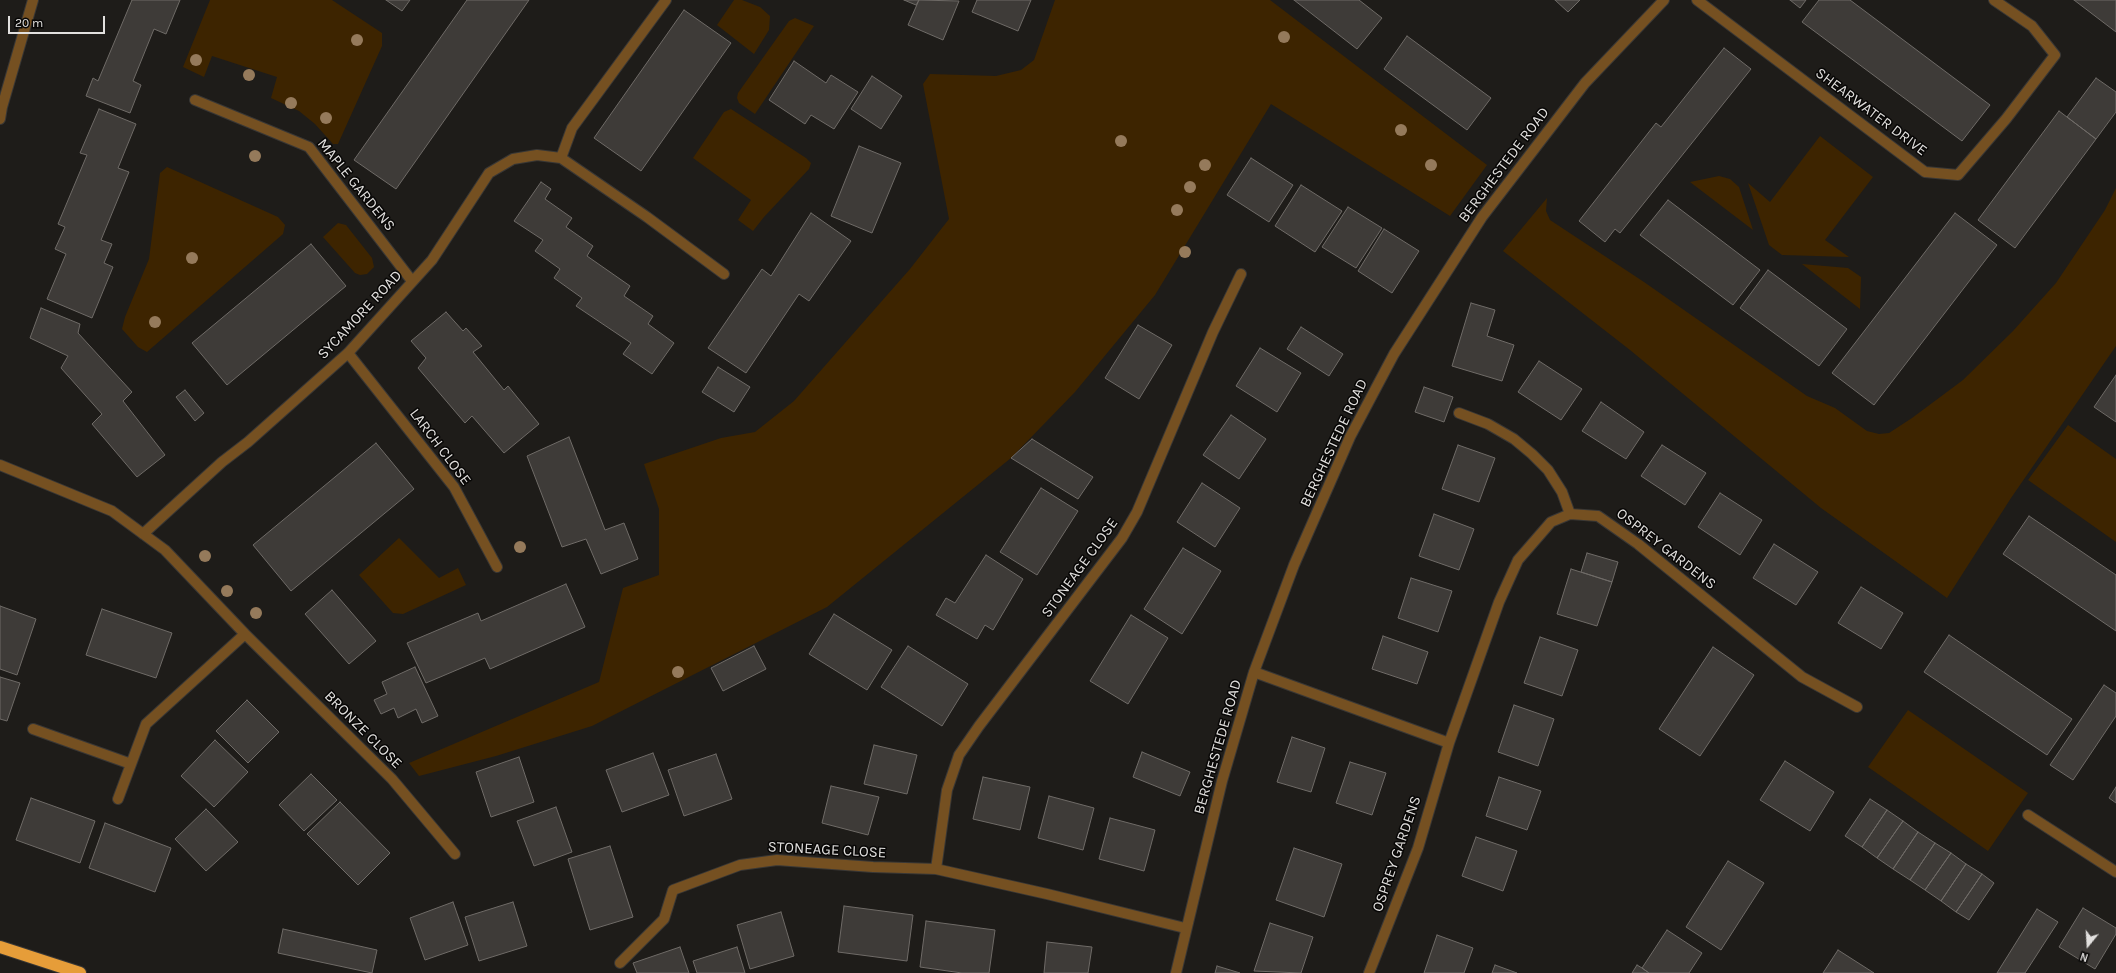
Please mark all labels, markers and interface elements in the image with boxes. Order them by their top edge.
scale bar [10,8,107,34]
text: 20 m [15,16,43,30]
street label: SHEARWATER DRIVE [1812,64,1930,160]
street label: BERGHESTEDE ROAD [1455,104,1553,226]
street label: MAPLE GARDENS [313,135,399,235]
street label: SYCAMORE ROAD [314,267,406,363]
street label: BERGHESTEDE ROAD [1296,376,1372,510]
street label: LARCH CLOSE [405,405,475,489]
street label: OSPREY GARDENS [1613,504,1719,594]
street label: STONEAGE CLOSE [1038,515,1122,621]
street label: BERGHESTEDE ROAD [1190,678,1246,816]
street label: BRONZE CLOSE [320,687,406,773]
street label: OSPREY GARDENS [1369,794,1425,914]
street label: STONEAGE CLOSE [767,838,887,862]
north arrow [2068,925,2108,965]
text: N [2078,949,2090,964]

